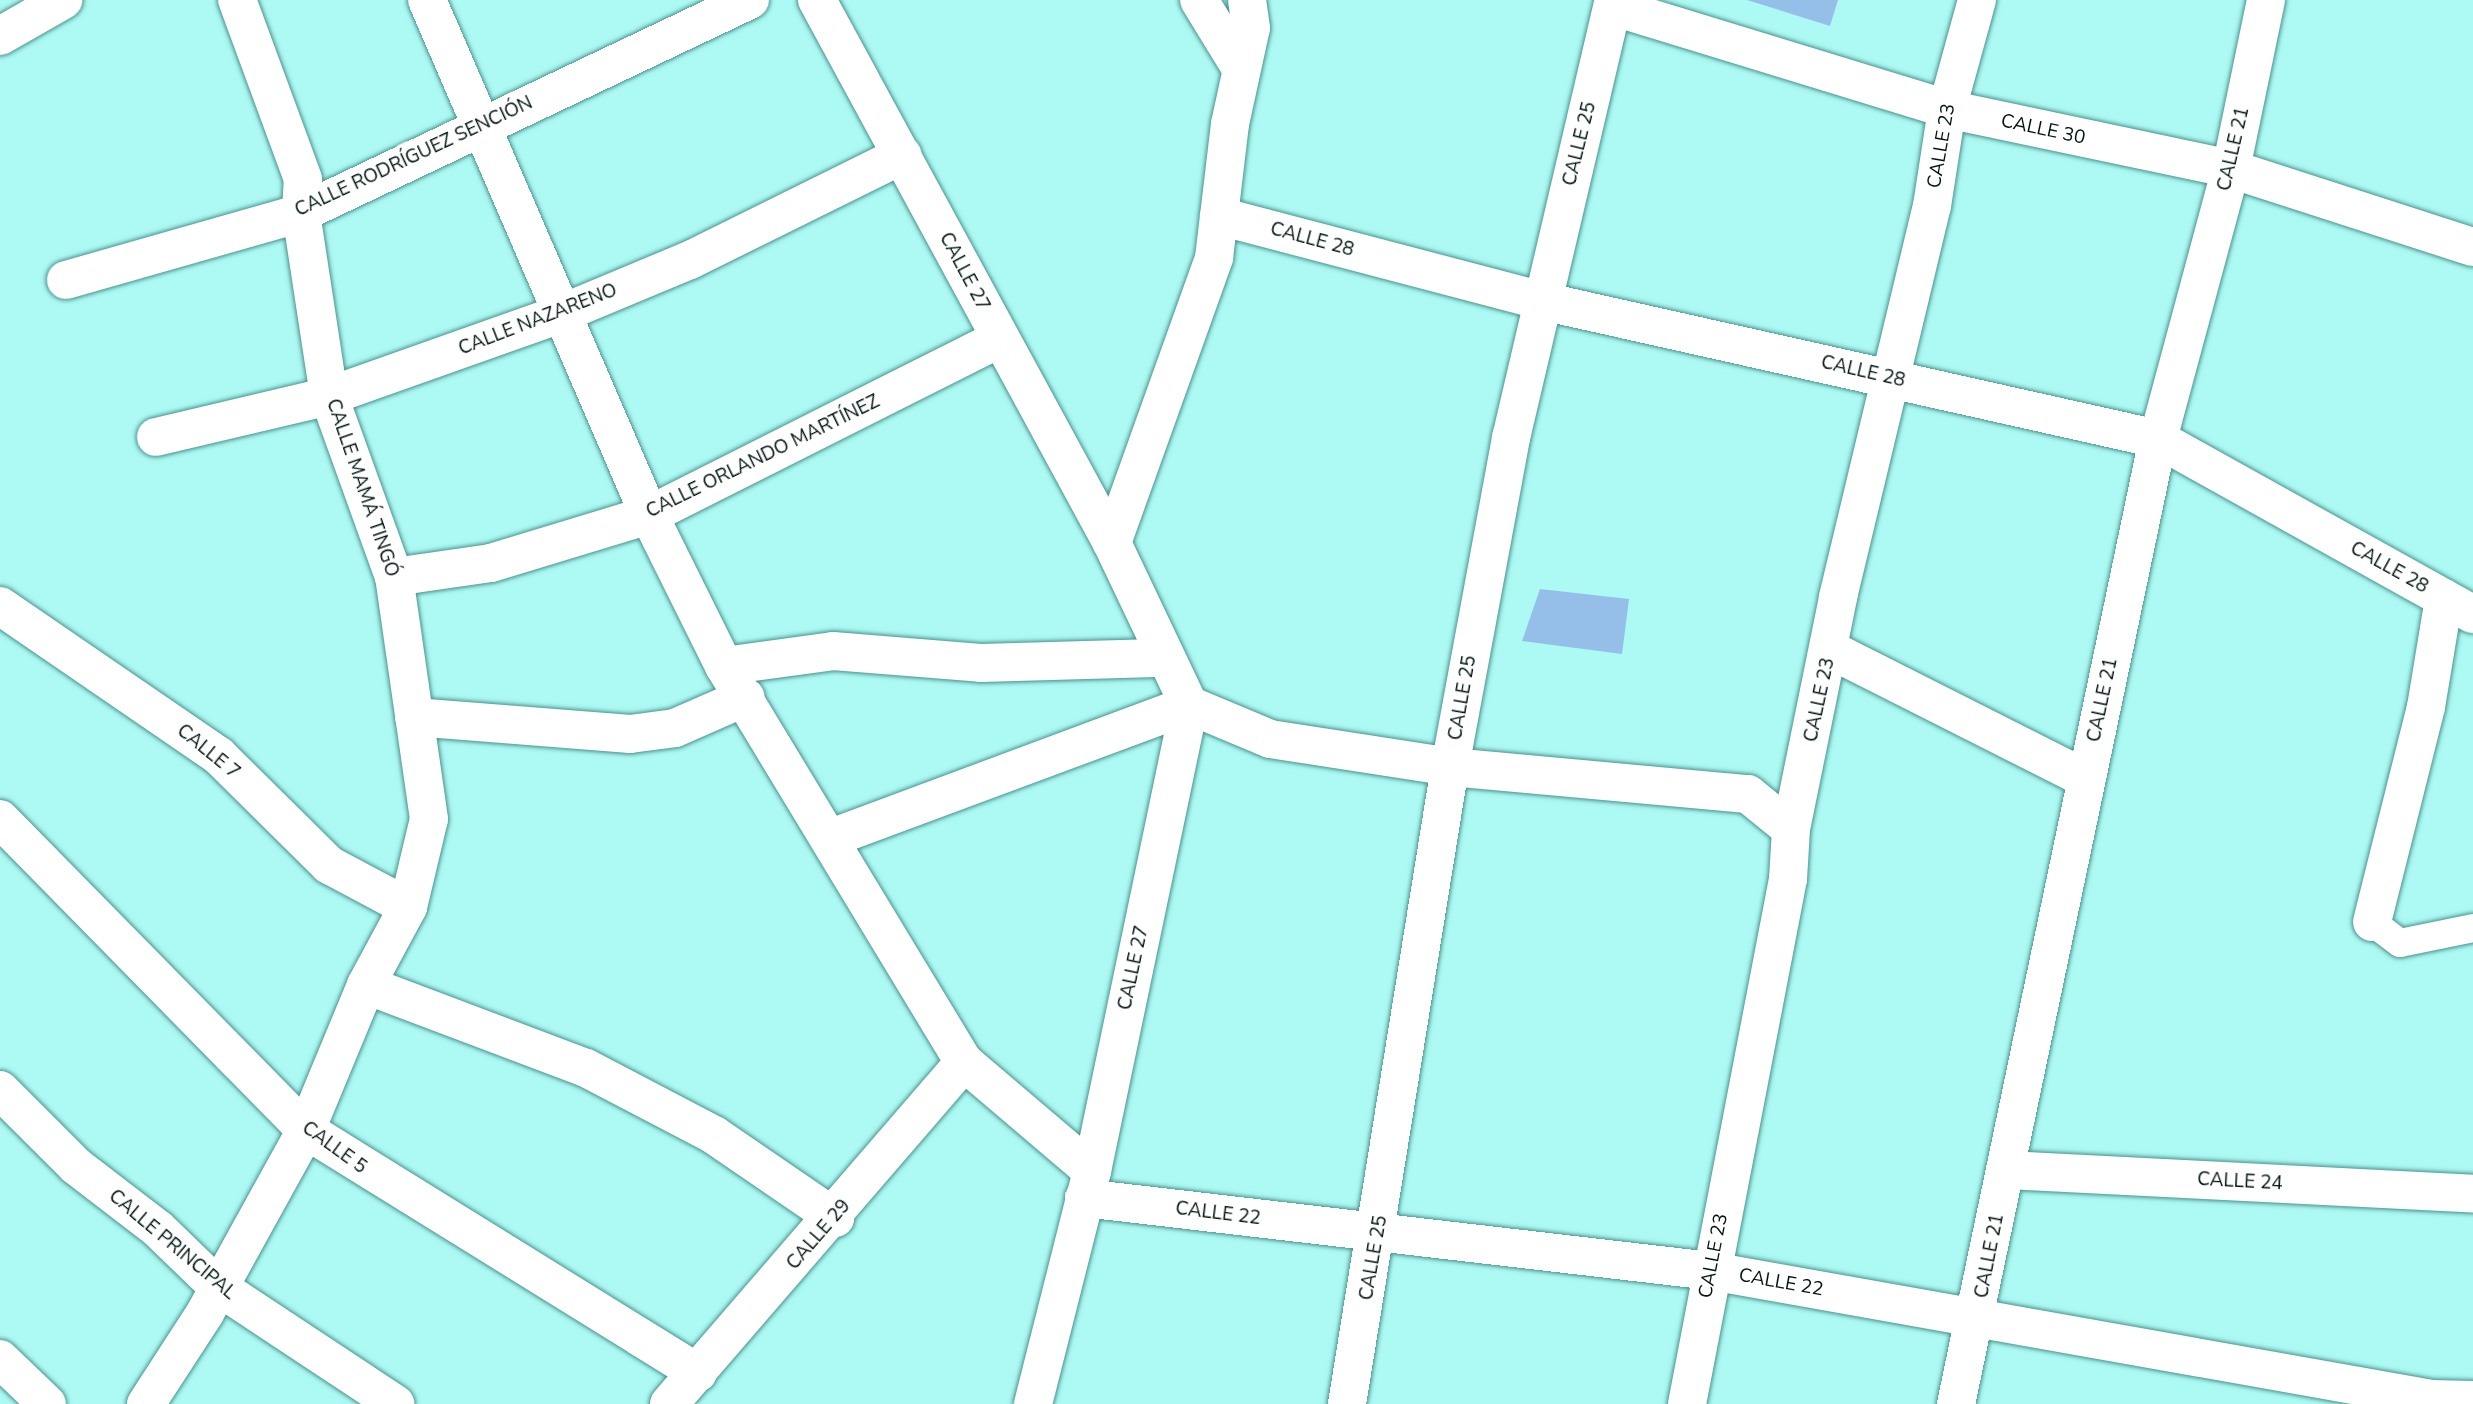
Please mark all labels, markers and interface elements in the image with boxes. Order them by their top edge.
street label: CALLE RODRÍGUEZ SENCIÓN [292,92,536,222]
street label: CALLE 25 [1559,100,1601,188]
street label: CALLE 23 [1923,102,1961,190]
street label: CALLE 21 [2213,105,2255,193]
street label: CALLE 30 [1999,110,2087,150]
street label: CALLE 28 [1268,218,1356,262]
street label: CALLE 27 [934,229,994,315]
street label: CALLE NAZARENO [456,279,620,361]
street label: CALLE 28 [1819,351,1907,393]
street label: CALLE ORLANDO MARTÍNEZ [643,391,883,523]
street label: CALLE MAMÁ TINGÓ [321,396,403,580]
street label: CALLE 28 [2346,537,2432,599]
street label: CALLE 25 [1444,654,1482,742]
street label: CALLE 23 [1800,656,1840,744]
street label: CALLE 21 [2083,656,2123,744]
street label: CALLE 7 [172,720,244,784]
street label: CALLE 27 [1114,924,1154,1012]
street label: CALLE 5 [297,1117,371,1179]
street label: CALLE 24 [2197,1168,2283,1196]
street label: CALLE PRINCIPAL [104,1185,240,1305]
street label: CALLE 29 [782,1195,856,1275]
street label: CALLE 22 [1174,1197,1262,1231]
street label: CALLE 23 [1695,1212,1733,1300]
street label: CALLE 21 [1971,1212,2009,1300]
street label: CALLE 25 [1355,1214,1393,1302]
street label: CALLE 22 [1737,1264,1825,1302]

